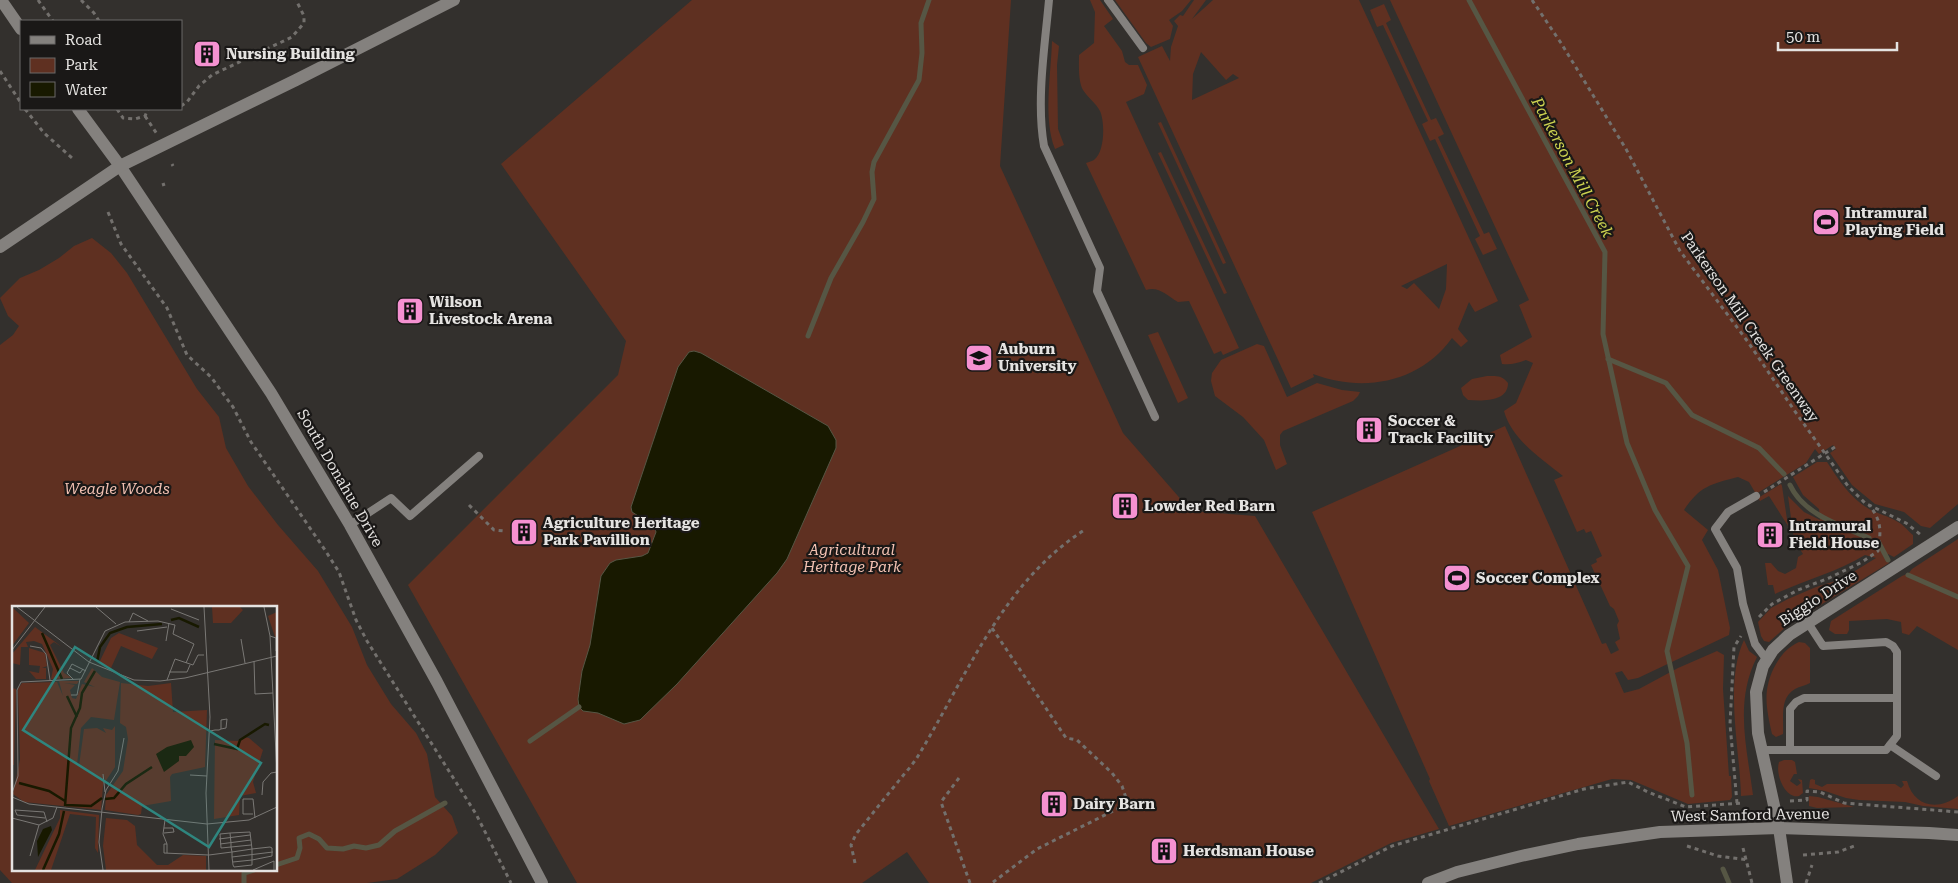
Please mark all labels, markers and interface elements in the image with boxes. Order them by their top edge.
legend [20,20,182,110]
scale bar [1778,20,1897,52]
text: 50 m [1786,28,1821,46]
text: Road [65,31,102,49]
building icon: Nursing Building [192,39,222,69]
place label: Nursing Building [226,45,355,63]
text: Park [65,56,99,74]
text: Water [65,81,107,99]
water label: Parkerson Mill Creek [1527,93,1618,241]
place label: Intramural Playing Field [1845,204,1944,239]
sports icon: Intramural Playing Field [1811,207,1841,237]
street label: Parkerson Mill Creek Greenway [1677,228,1823,426]
place label: Wilson Livestock Arena [429,293,552,328]
building icon: Wilson Livestock Arena [395,296,425,326]
place label: Auburn University [998,340,1077,375]
school or university icon: Auburn University [964,343,994,373]
street label: South Donahue Drive [293,406,387,550]
place label: Soccer & Track Facility [1388,412,1493,447]
building icon: Soccer & Track Facility [1354,415,1384,445]
park label: Weagle Woods [64,480,170,498]
building icon: Lowder Red Barn [1110,491,1140,521]
place label: Lowder Red Barn [1144,497,1275,515]
place label: Agriculture Heritage Park Pavillion [543,514,700,549]
building icon: Agriculture Heritage Park Pavillion [509,517,539,547]
place label: Intramural Field House [1789,517,1879,552]
building icon: Intramural Field House [1755,520,1785,550]
park label: Agricultural Heritage Park [802,541,902,576]
sports icon: Soccer Complex [1442,563,1472,593]
street label: Biggio Drive [1776,566,1860,630]
place label: Soccer Complex [1476,569,1599,587]
inset map [12,606,278,870]
building icon: Dairy Barn [1039,789,1069,819]
place label: Dairy Barn [1073,795,1155,813]
street label: West Samford Avenue [1670,805,1830,825]
building icon: Herdsman House [1149,836,1179,866]
place label: Herdsman House [1183,842,1314,860]

